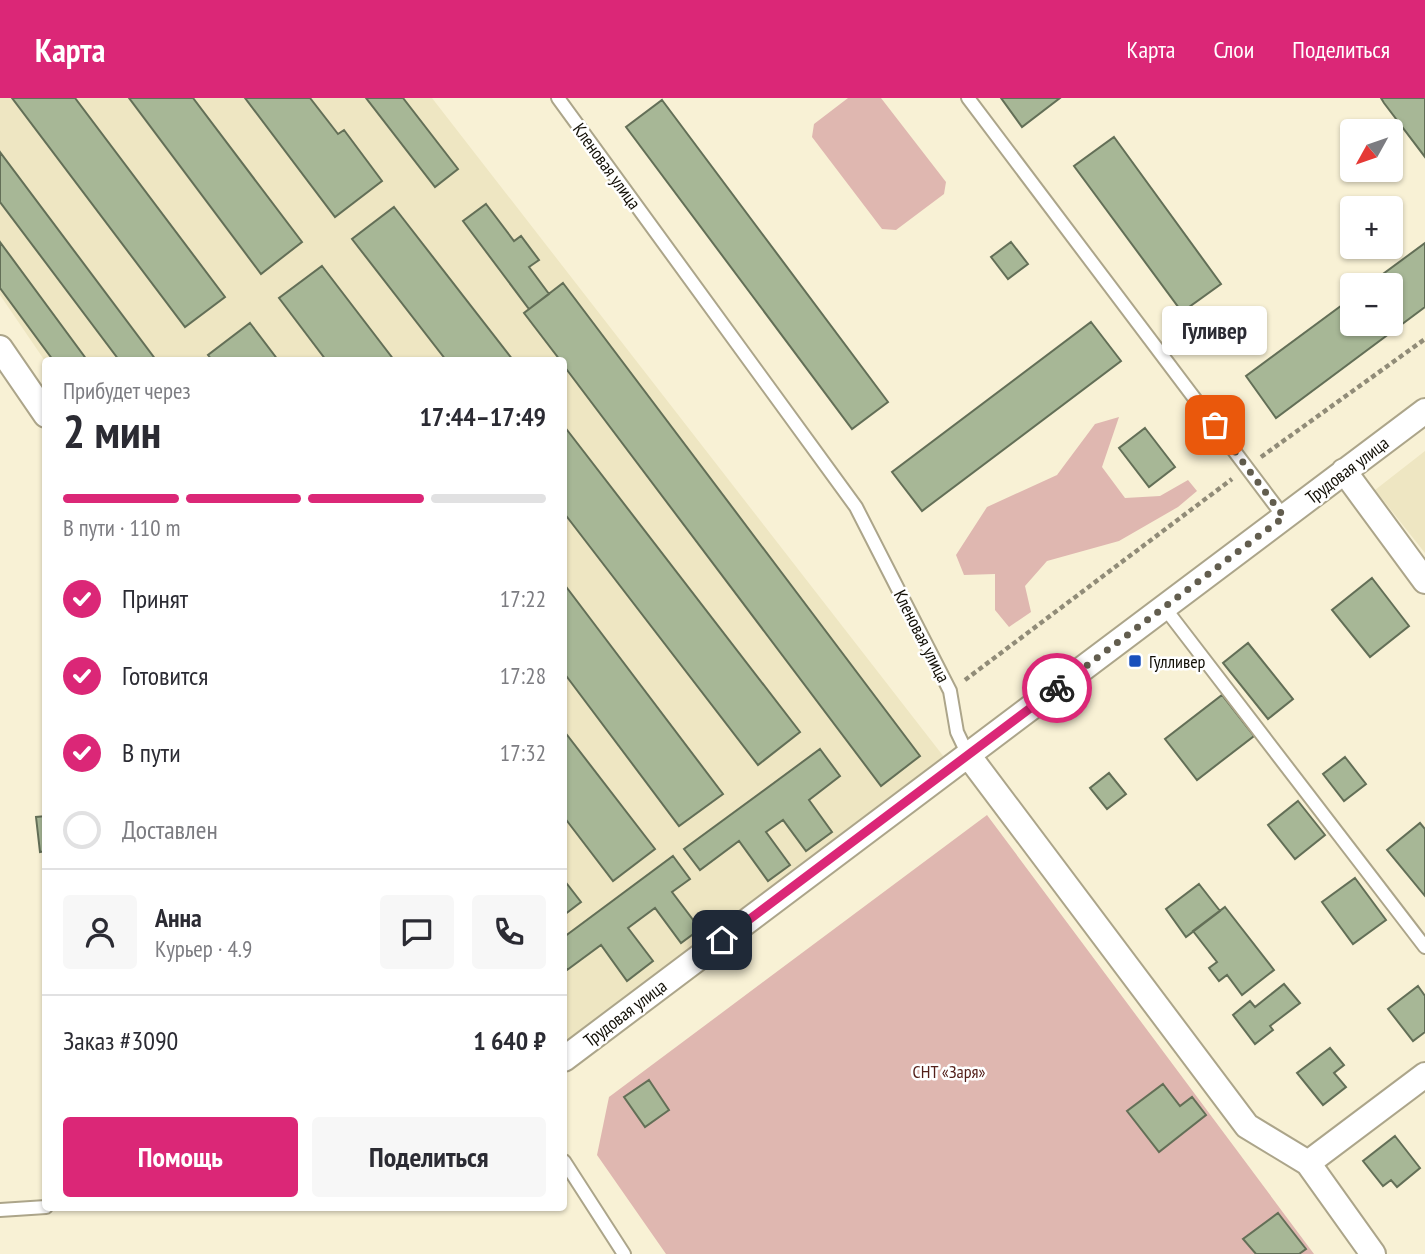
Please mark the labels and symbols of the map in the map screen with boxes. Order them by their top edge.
street label: Кленовая улица [568,118,646,214]
north arrow [1340,119,1404,182]
callout: Гуливер [1162,306,1268,355]
pin [1185,395,1245,455]
street label: Трудовая улица [1301,431,1393,509]
street label: Кленовая улица [889,586,955,686]
place label: Гулливер [1149,650,1206,673]
courier [1022,653,1092,723]
marker: Гулливер [1127,653,1143,669]
pin [692,910,752,970]
street label: Трудовая улица [579,974,671,1052]
park label: СНТ «Заря» [913,1060,985,1083]

